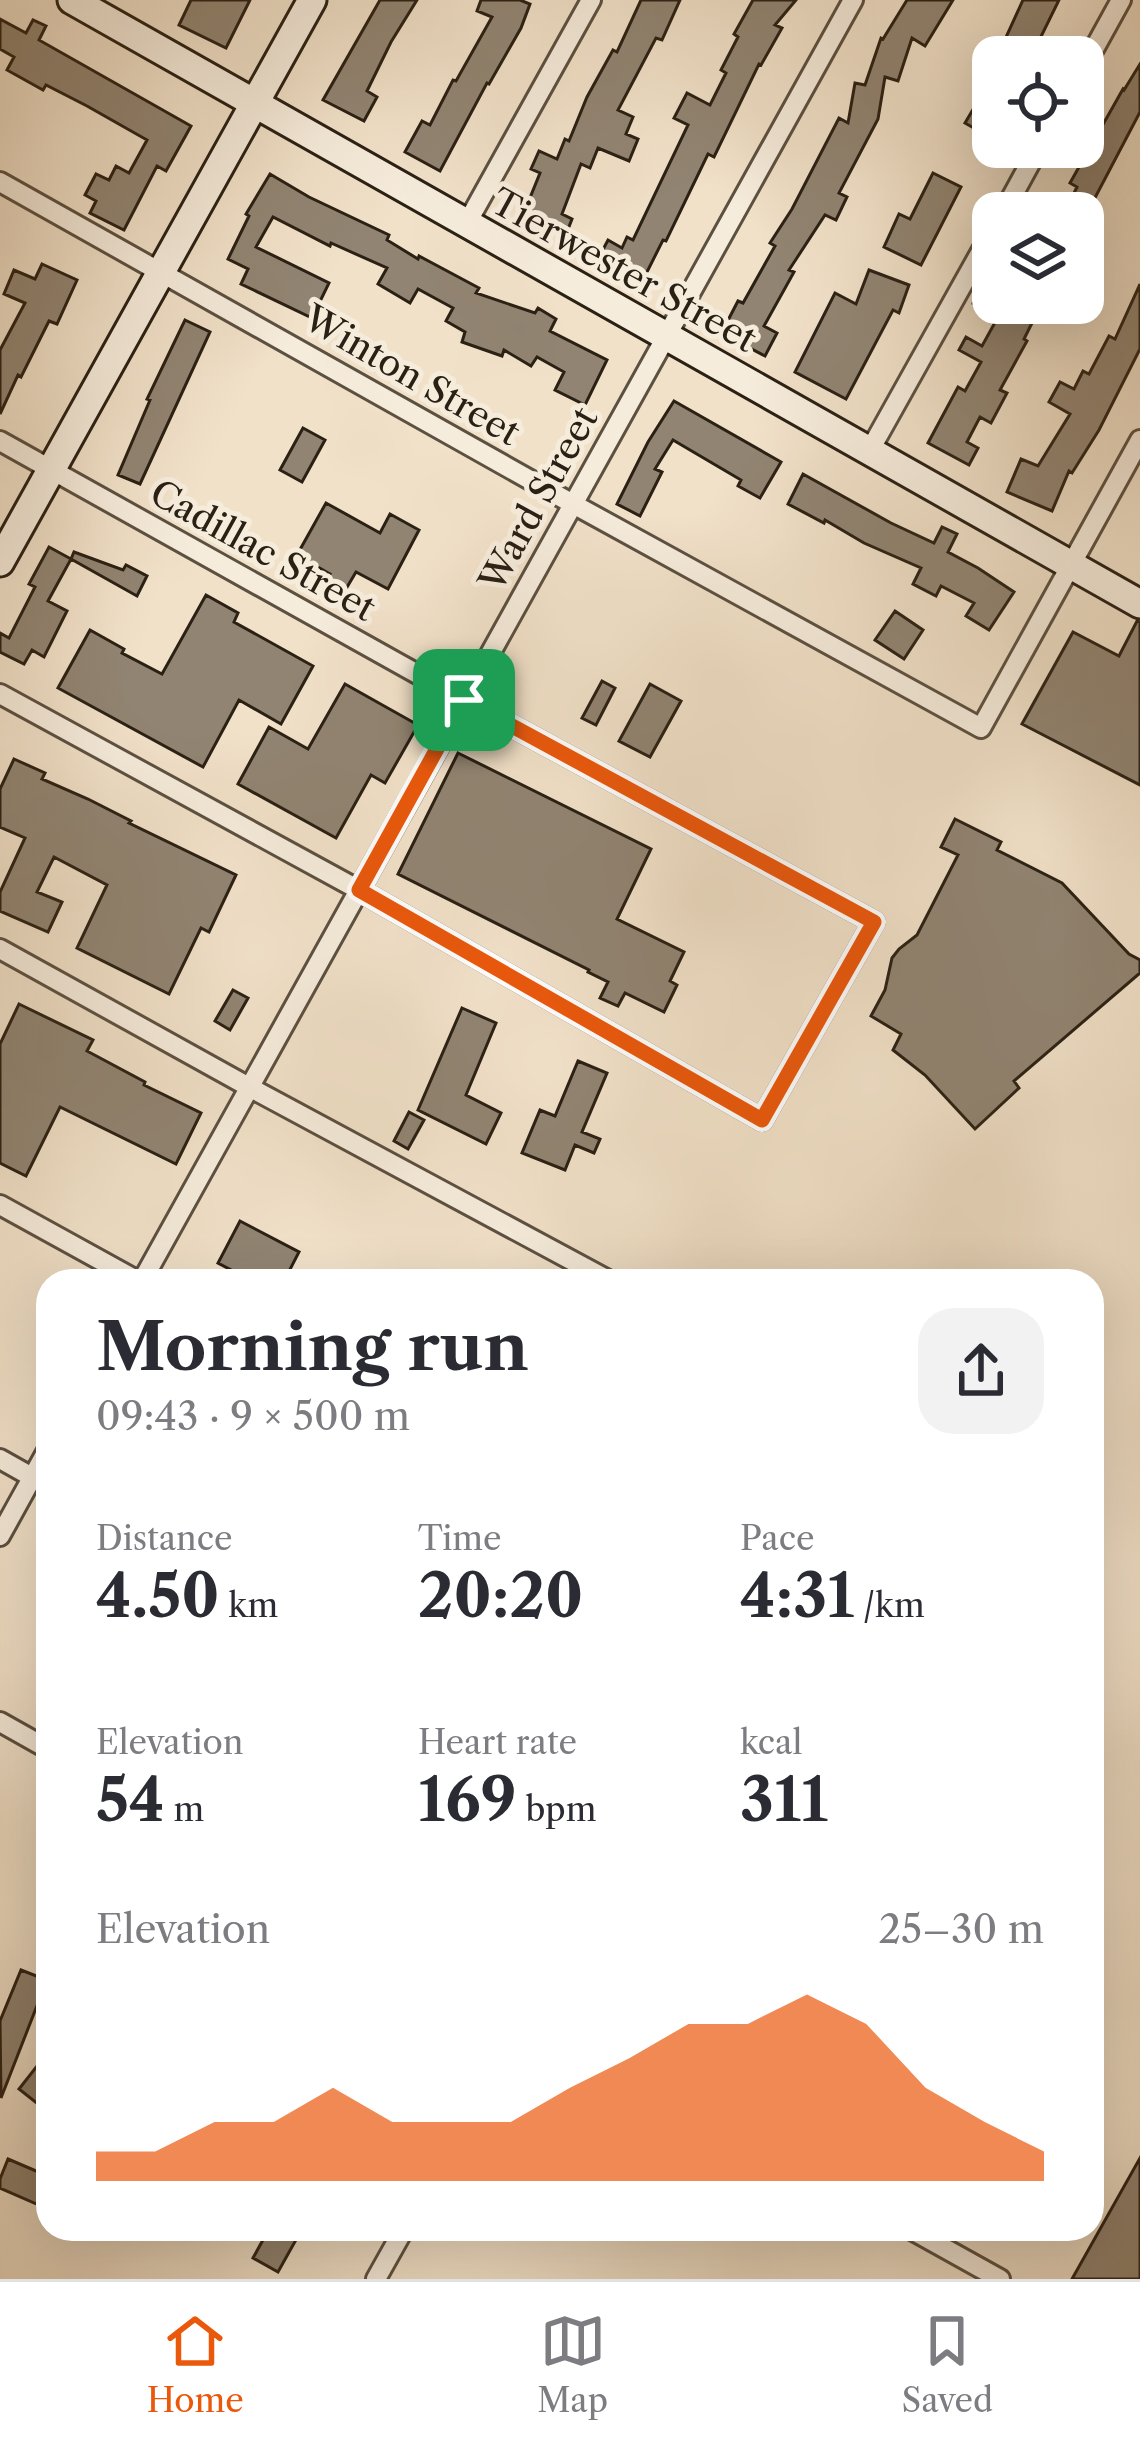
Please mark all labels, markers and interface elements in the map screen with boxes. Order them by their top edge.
map controls [972,36,1104,324]
button: locate [972,36,1104,168]
street label: Tierwester Street [484,179,764,361]
button: layers [972,192,1104,324]
street label: Winton Street [295,295,528,455]
street label: Ward Street [469,399,607,600]
street label: Cadillac Street [143,470,383,630]
pin [413,649,515,751]
icon: arrive [431,667,497,733]
text: Morning run [96,1306,529,1387]
button: share [918,1308,1044,1434]
text: 09:43 · 9 × 500 m [96,1392,410,1440]
text: Distance [96,1518,233,1559]
text: Time [418,1518,501,1559]
text: Pace [740,1518,815,1559]
text: 4.50 [96,1559,220,1633]
text: 20:20 [418,1559,583,1633]
text: 4:31 [740,1559,854,1633]
text: km [220,1585,278,1626]
text: /km [854,1585,925,1626]
text: Elevation [96,1722,243,1763]
text: Heart rate [418,1722,577,1763]
text: kcal [740,1722,802,1763]
text: 54 [96,1763,165,1837]
text: 169 [418,1763,517,1837]
text: 311 [740,1763,828,1837]
text: m [165,1789,204,1830]
text: bpm [517,1789,596,1830]
text: Elevation [96,1905,270,1953]
text: 25–30 m [879,1905,1044,1953]
tab: Home [147,2308,244,2421]
tab: Map [537,2308,608,2421]
tab: Saved [902,2308,993,2421]

